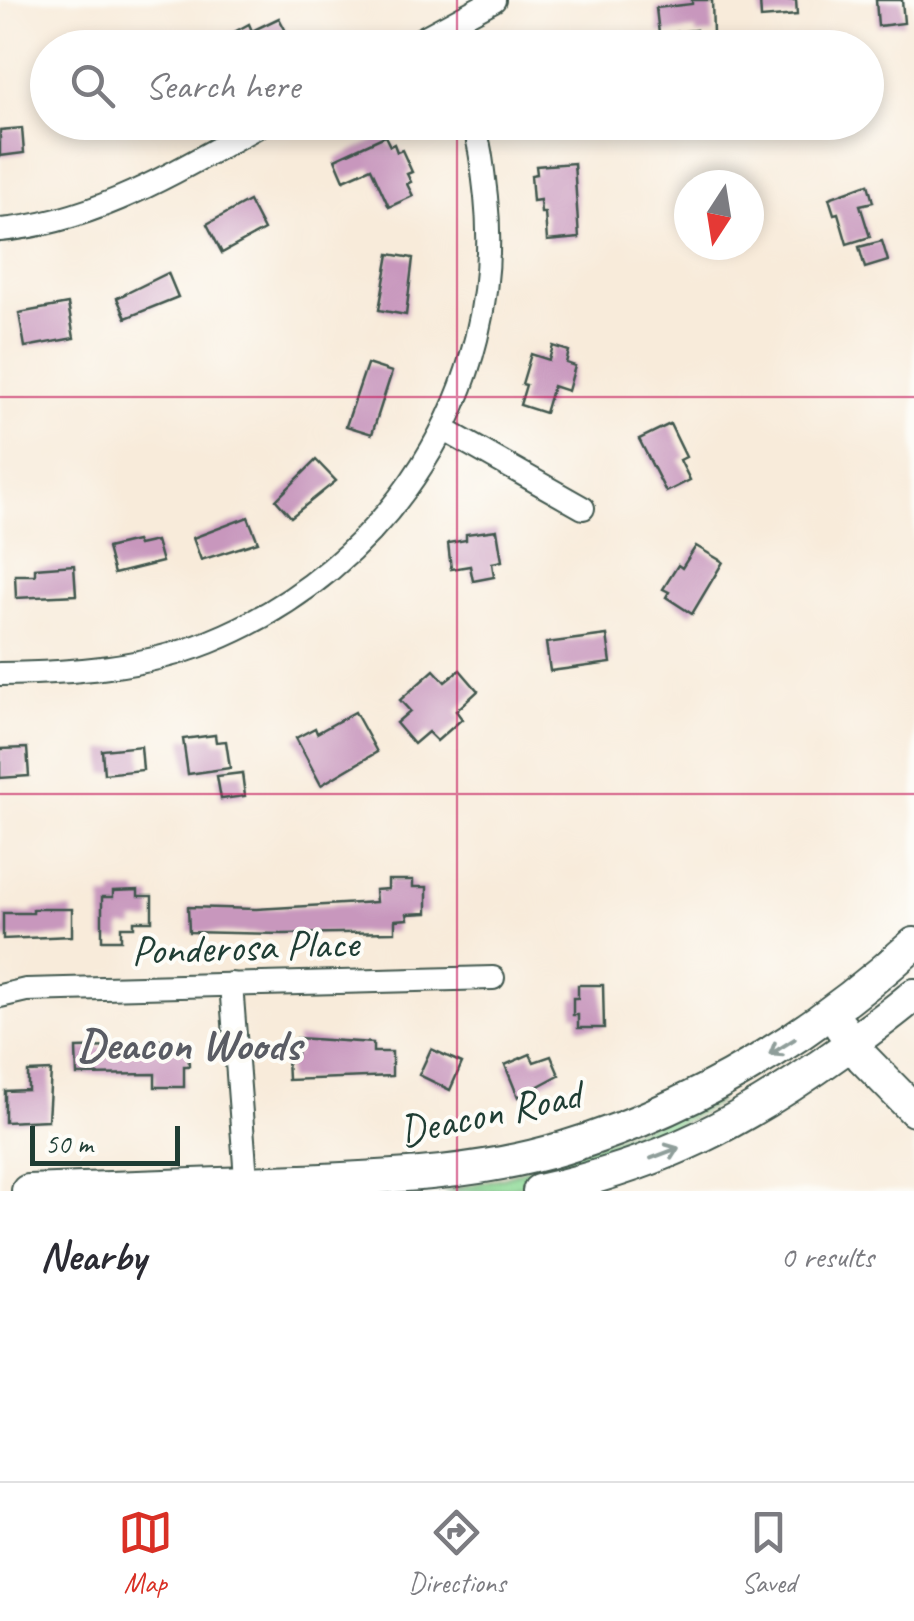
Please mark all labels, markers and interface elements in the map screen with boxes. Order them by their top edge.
search box [30,30,884,140]
icon: search [65,58,120,113]
text: Search here [145,62,300,109]
north arrow [674,170,764,260]
street label: Ponderosa Place [130,916,362,977]
district label: Deacon Woods [77,1016,305,1073]
one-way arrow [768,1037,797,1057]
street label: Deacon Road [394,1067,591,1158]
scale bar [30,1121,180,1166]
text: 50 m [45,1126,93,1161]
one-way arrow [650,1143,680,1161]
text: Nearby [40,1230,146,1283]
text: 0 results [780,1236,874,1277]
tab: Map [118,1505,173,1600]
tab: Directions [408,1505,506,1600]
tab: Saved [741,1505,796,1600]

